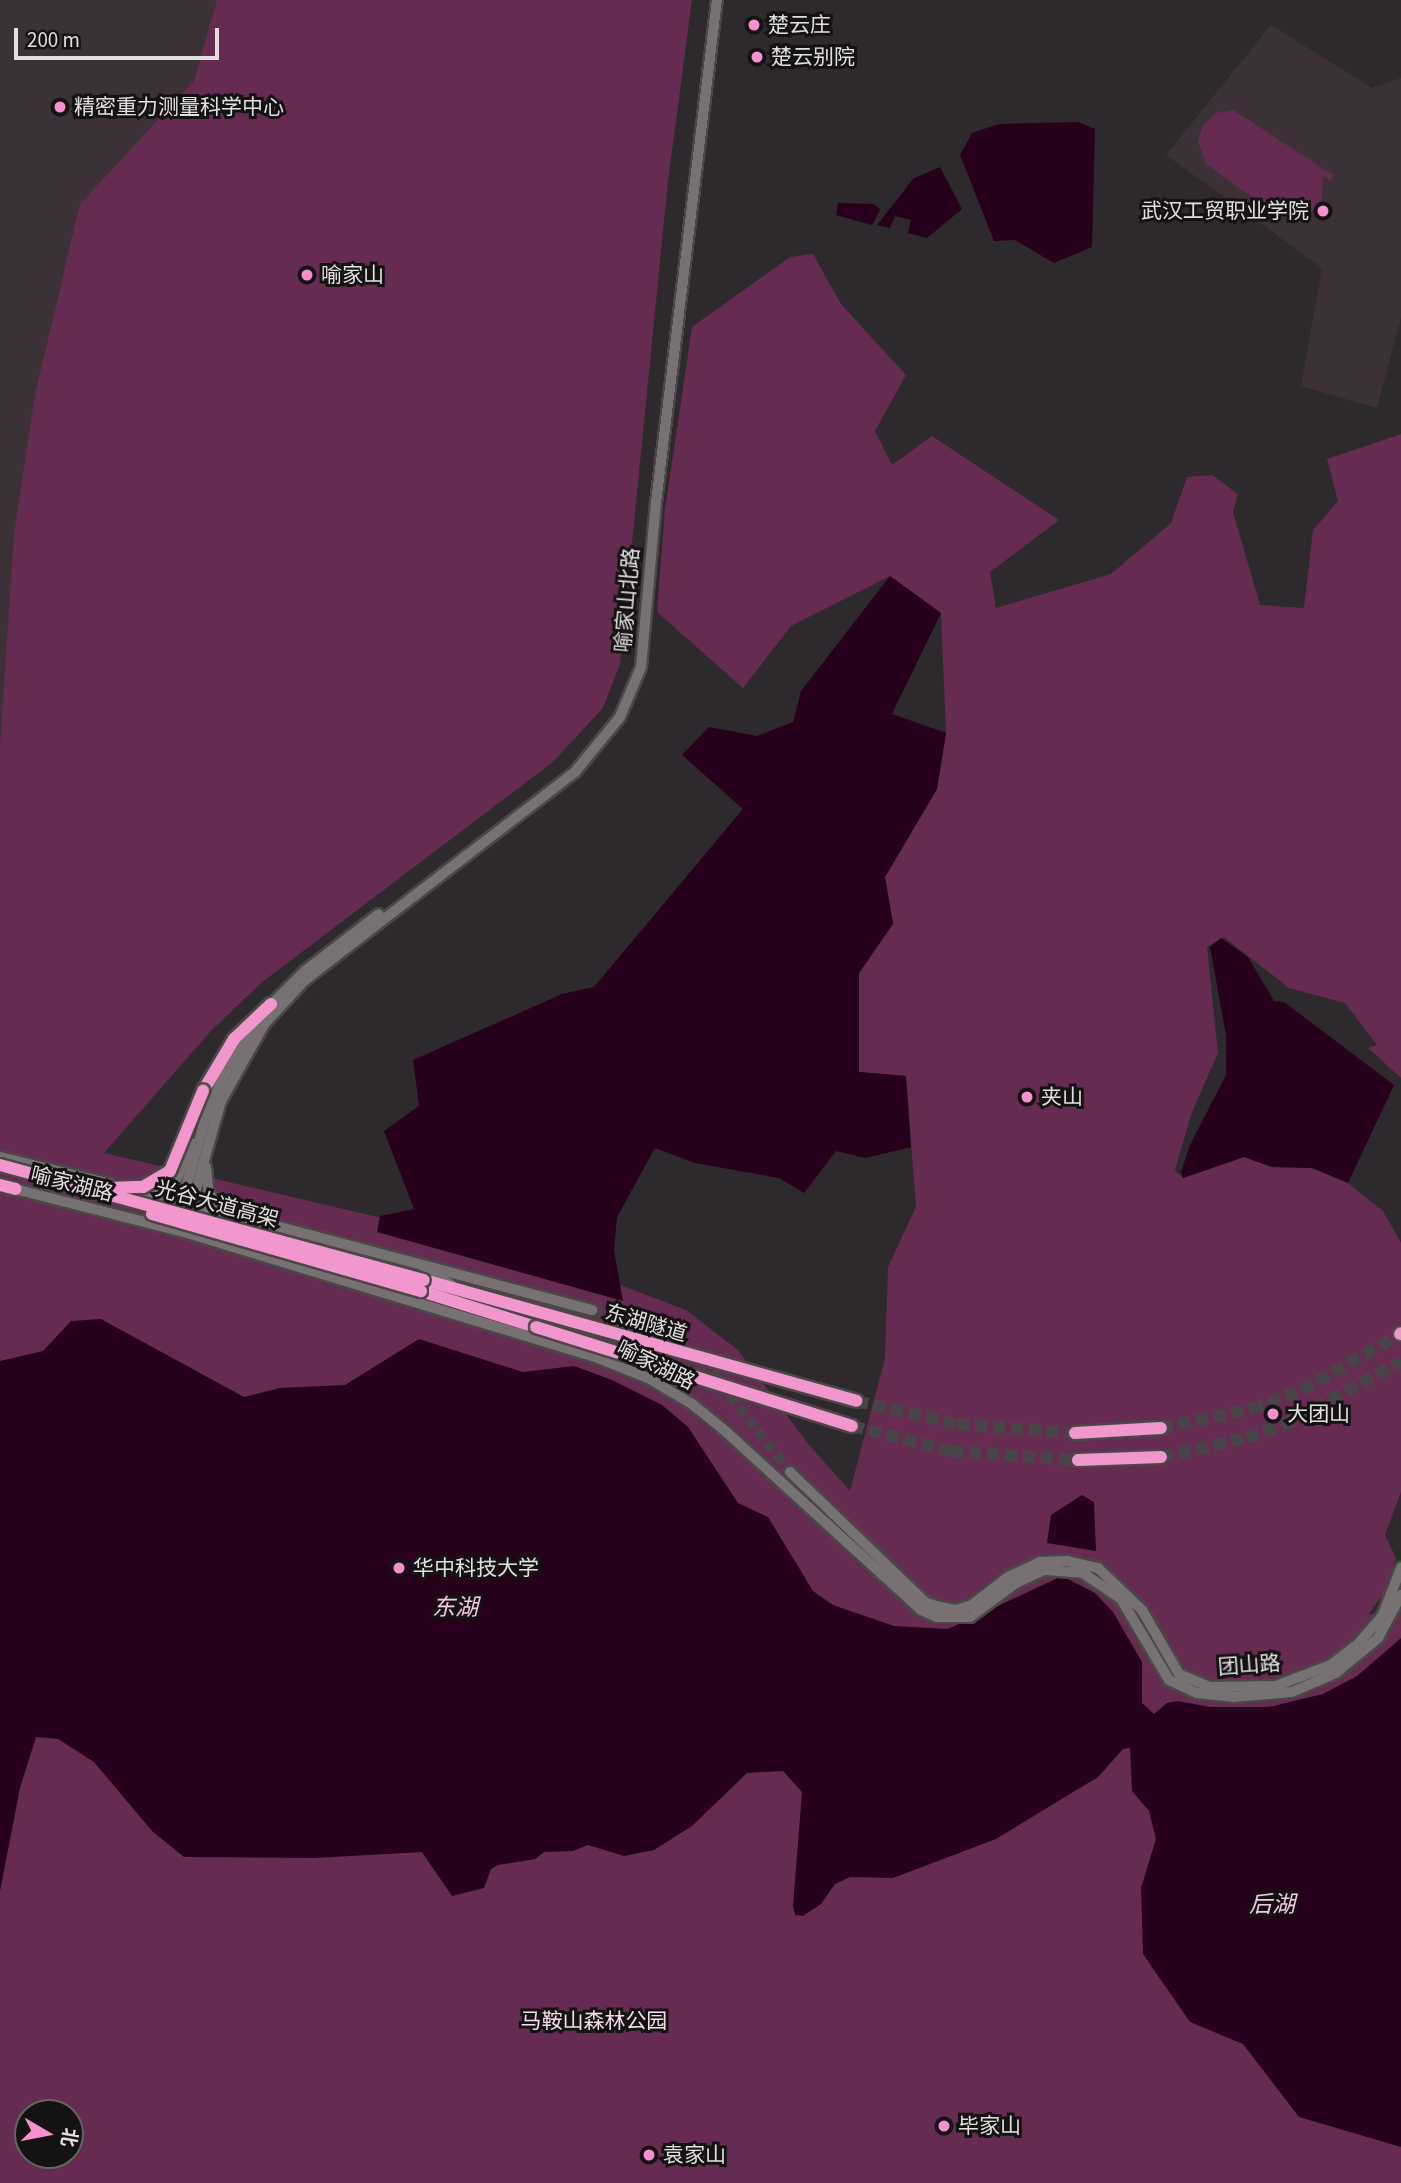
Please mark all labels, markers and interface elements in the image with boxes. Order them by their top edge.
place label: 楚云庄 [768,12,831,38]
scale bar [18,14,222,58]
marker: 楚云庄 [746,17,762,33]
text: 200 m [27,25,80,55]
place label: 楚云别院 [771,44,855,70]
marker: 楚云别院 [749,49,765,65]
place label: 精密重力测量科学中心 [74,94,284,120]
marker: 精密重力测量科学中心 [52,99,68,115]
place label: 武汉工贸职业学院 [1141,198,1309,224]
marker: 武汉工贸职业学院 [1315,203,1331,219]
place label: 喻家山 [321,262,384,288]
marker: 喻家山 [299,267,315,283]
street label: 喻家山北路 [610,547,644,653]
place label: 夹山 [1041,1084,1083,1110]
marker: 夹山 [1019,1089,1035,1105]
street label: 喻家湖路 [28,1162,116,1206]
street label: 光谷大道高架 [153,1176,281,1232]
street label: 东湖隧道 [602,1299,690,1347]
street label: 喻家湖路 [613,1335,699,1395]
place label: 大团山 [1287,1401,1350,1427]
marker: 大团山 [1265,1406,1281,1422]
place label: 华中科技大学 [413,1555,539,1581]
marker: 华中科技大学 [391,1560,407,1576]
water label: 东湖 [432,1594,478,1622]
street label: 团山路 [1217,1650,1281,1680]
water label: 后湖 [1249,1891,1295,1919]
park label: 马鞍山森林公园 [521,2008,667,2034]
north arrow [14,2099,84,2169]
place label: 毕家山 [958,2113,1021,2139]
marker: 毕家山 [936,2118,952,2134]
text: 北 [53,2126,83,2149]
place label: 袁家山 [663,2142,726,2168]
marker: 袁家山 [641,2147,657,2163]

